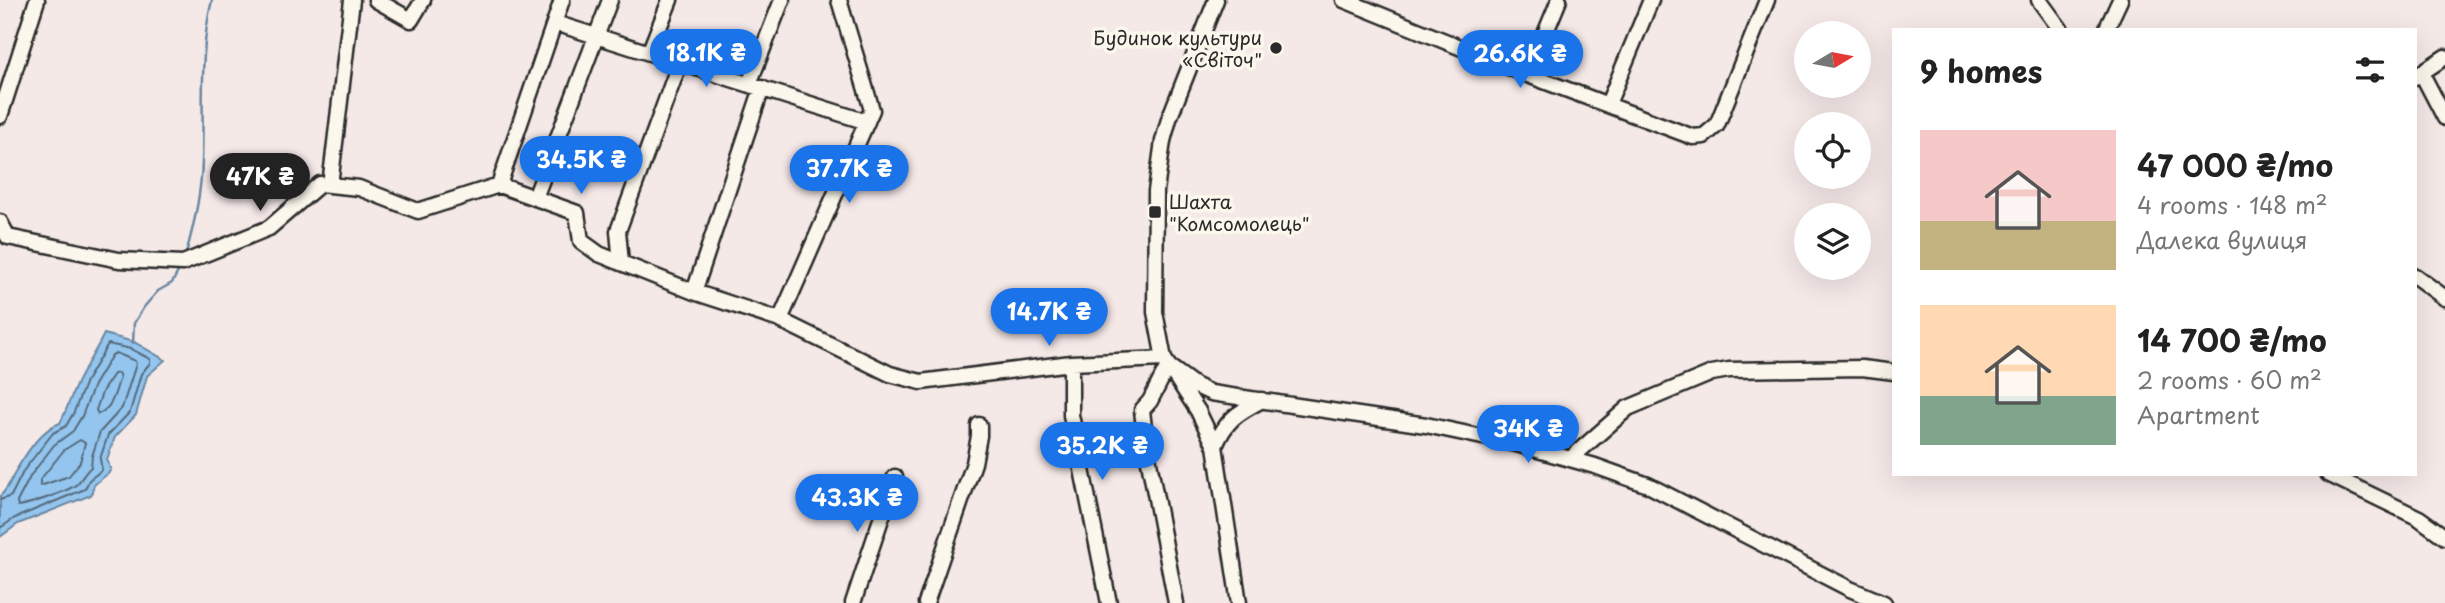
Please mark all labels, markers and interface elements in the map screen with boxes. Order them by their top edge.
north arrow [1794,21,1871,98]
map controls [1794,21,1871,280]
place label: Будинок культури «Світоч" [1093,23,1262,73]
pin: 18.1K ₴ [641,29,771,89]
pin: 26.6K ₴ [1455,31,1585,90]
text: 18.1K ₴ [666,34,746,69]
text: 26.6K ₴ [1473,35,1567,70]
marker: Будинок культури «Світоч" [1268,40,1284,56]
text: 9 homes [1920,48,2042,93]
icon: filters [2351,51,2389,89]
button: locate [1794,112,1871,189]
pin: 34.5K ₴ [516,136,646,196]
text: 34.5K ₴ [536,141,626,176]
text: 47 000 ₴/mo [2137,142,2333,187]
pin: 37.7K ₴ [784,146,914,205]
text: 37.7K ₴ [806,150,892,185]
pin: 47K ₴ [211,154,309,213]
text: 47K ₴ [226,158,294,193]
icon: home [1976,158,2060,242]
place label: Шахта "Комсомолець" [1169,187,1310,237]
text: 4 rooms · 148 m² [2137,187,2328,222]
button: layers [1794,203,1871,280]
marker: Шахта "Комсомолець" [1147,204,1163,220]
text: Далека вулиця [2137,222,2307,257]
pin: 14.7K ₴ [984,288,1114,348]
text: 14.7K ₴ [1007,293,1091,328]
text: 14 700 ₴/mo [2137,317,2327,362]
icon: home [1976,333,2060,417]
text: 2 rooms · 60 m² [2137,362,2322,397]
text: Apartment [2137,397,2260,432]
pin: 34K ₴ [1479,406,1577,465]
text: 34K ₴ [1493,410,1563,445]
pin: 35.2K ₴ [1037,422,1167,482]
text: 35.2K ₴ [1056,427,1148,462]
pin: 43.3K ₴ [792,475,922,534]
text: 43.3K ₴ [811,479,903,514]

